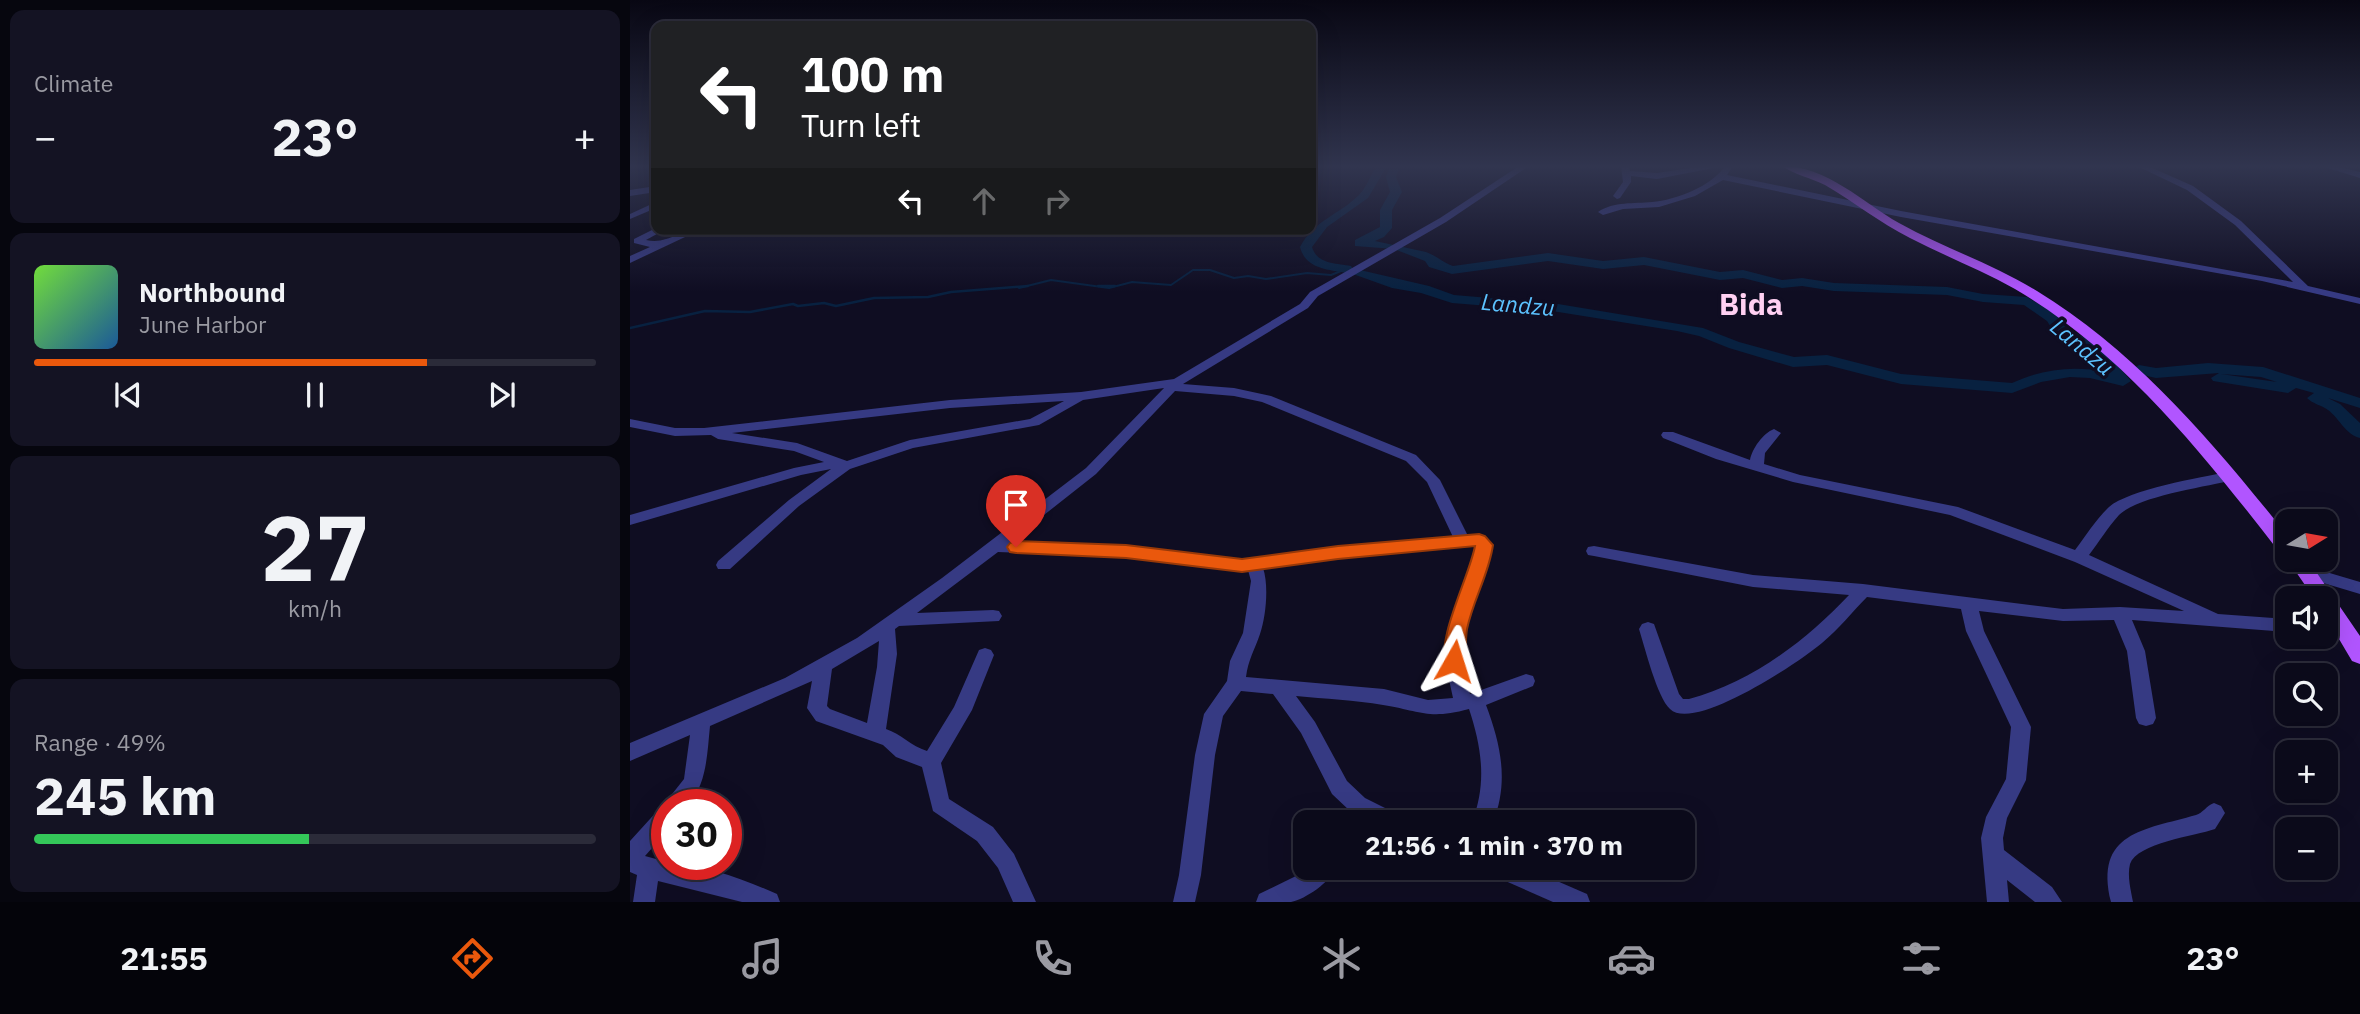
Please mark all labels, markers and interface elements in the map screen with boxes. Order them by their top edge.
text: 100 m [801,42,945,105]
icon: left [686,49,777,140]
text: Climate [34,68,113,98]
text: 23° [272,103,358,170]
text: Turn left [801,104,921,146]
text: − [34,112,57,161]
text: + [573,112,596,161]
icon: left [892,182,930,220]
icon: ahead [965,182,1003,220]
icon: right [1038,182,1076,220]
text: Northbound [139,275,286,309]
district label: Bida [1719,284,1783,323]
water label: Landzu [1480,286,1556,322]
text: June Harbor [139,309,267,339]
water label: Landzu [2045,311,2121,381]
icon: previous [109,376,147,414]
icon: pause [296,376,334,414]
icon: next [483,376,521,414]
pin [986,475,1046,547]
icon: arrive [997,486,1035,524]
text: 27 [260,488,370,606]
north arrow [2275,509,2338,572]
map controls [2275,509,2338,880]
button: sound [2275,586,2338,649]
text: km/h [288,593,342,623]
position arrow [1417,624,1491,698]
button: search [2275,663,2338,726]
text: Range · 49% [34,727,166,757]
button: + [2275,740,2338,803]
text: 245 km [34,762,216,829]
speed limit sign: 30 [651,789,742,880]
button: − [2275,817,2338,880]
text: 21:56 · 1 min · 370 m [1365,828,1623,862]
icon: directions [448,934,497,983]
icon: music [738,934,787,983]
icon: phone [1028,934,1077,983]
icon: climate [1317,934,1366,983]
icon: car [1607,934,1656,983]
icon: filters [1897,934,1946,983]
text: 21:55 [120,937,208,979]
text: 23° [2186,937,2240,979]

